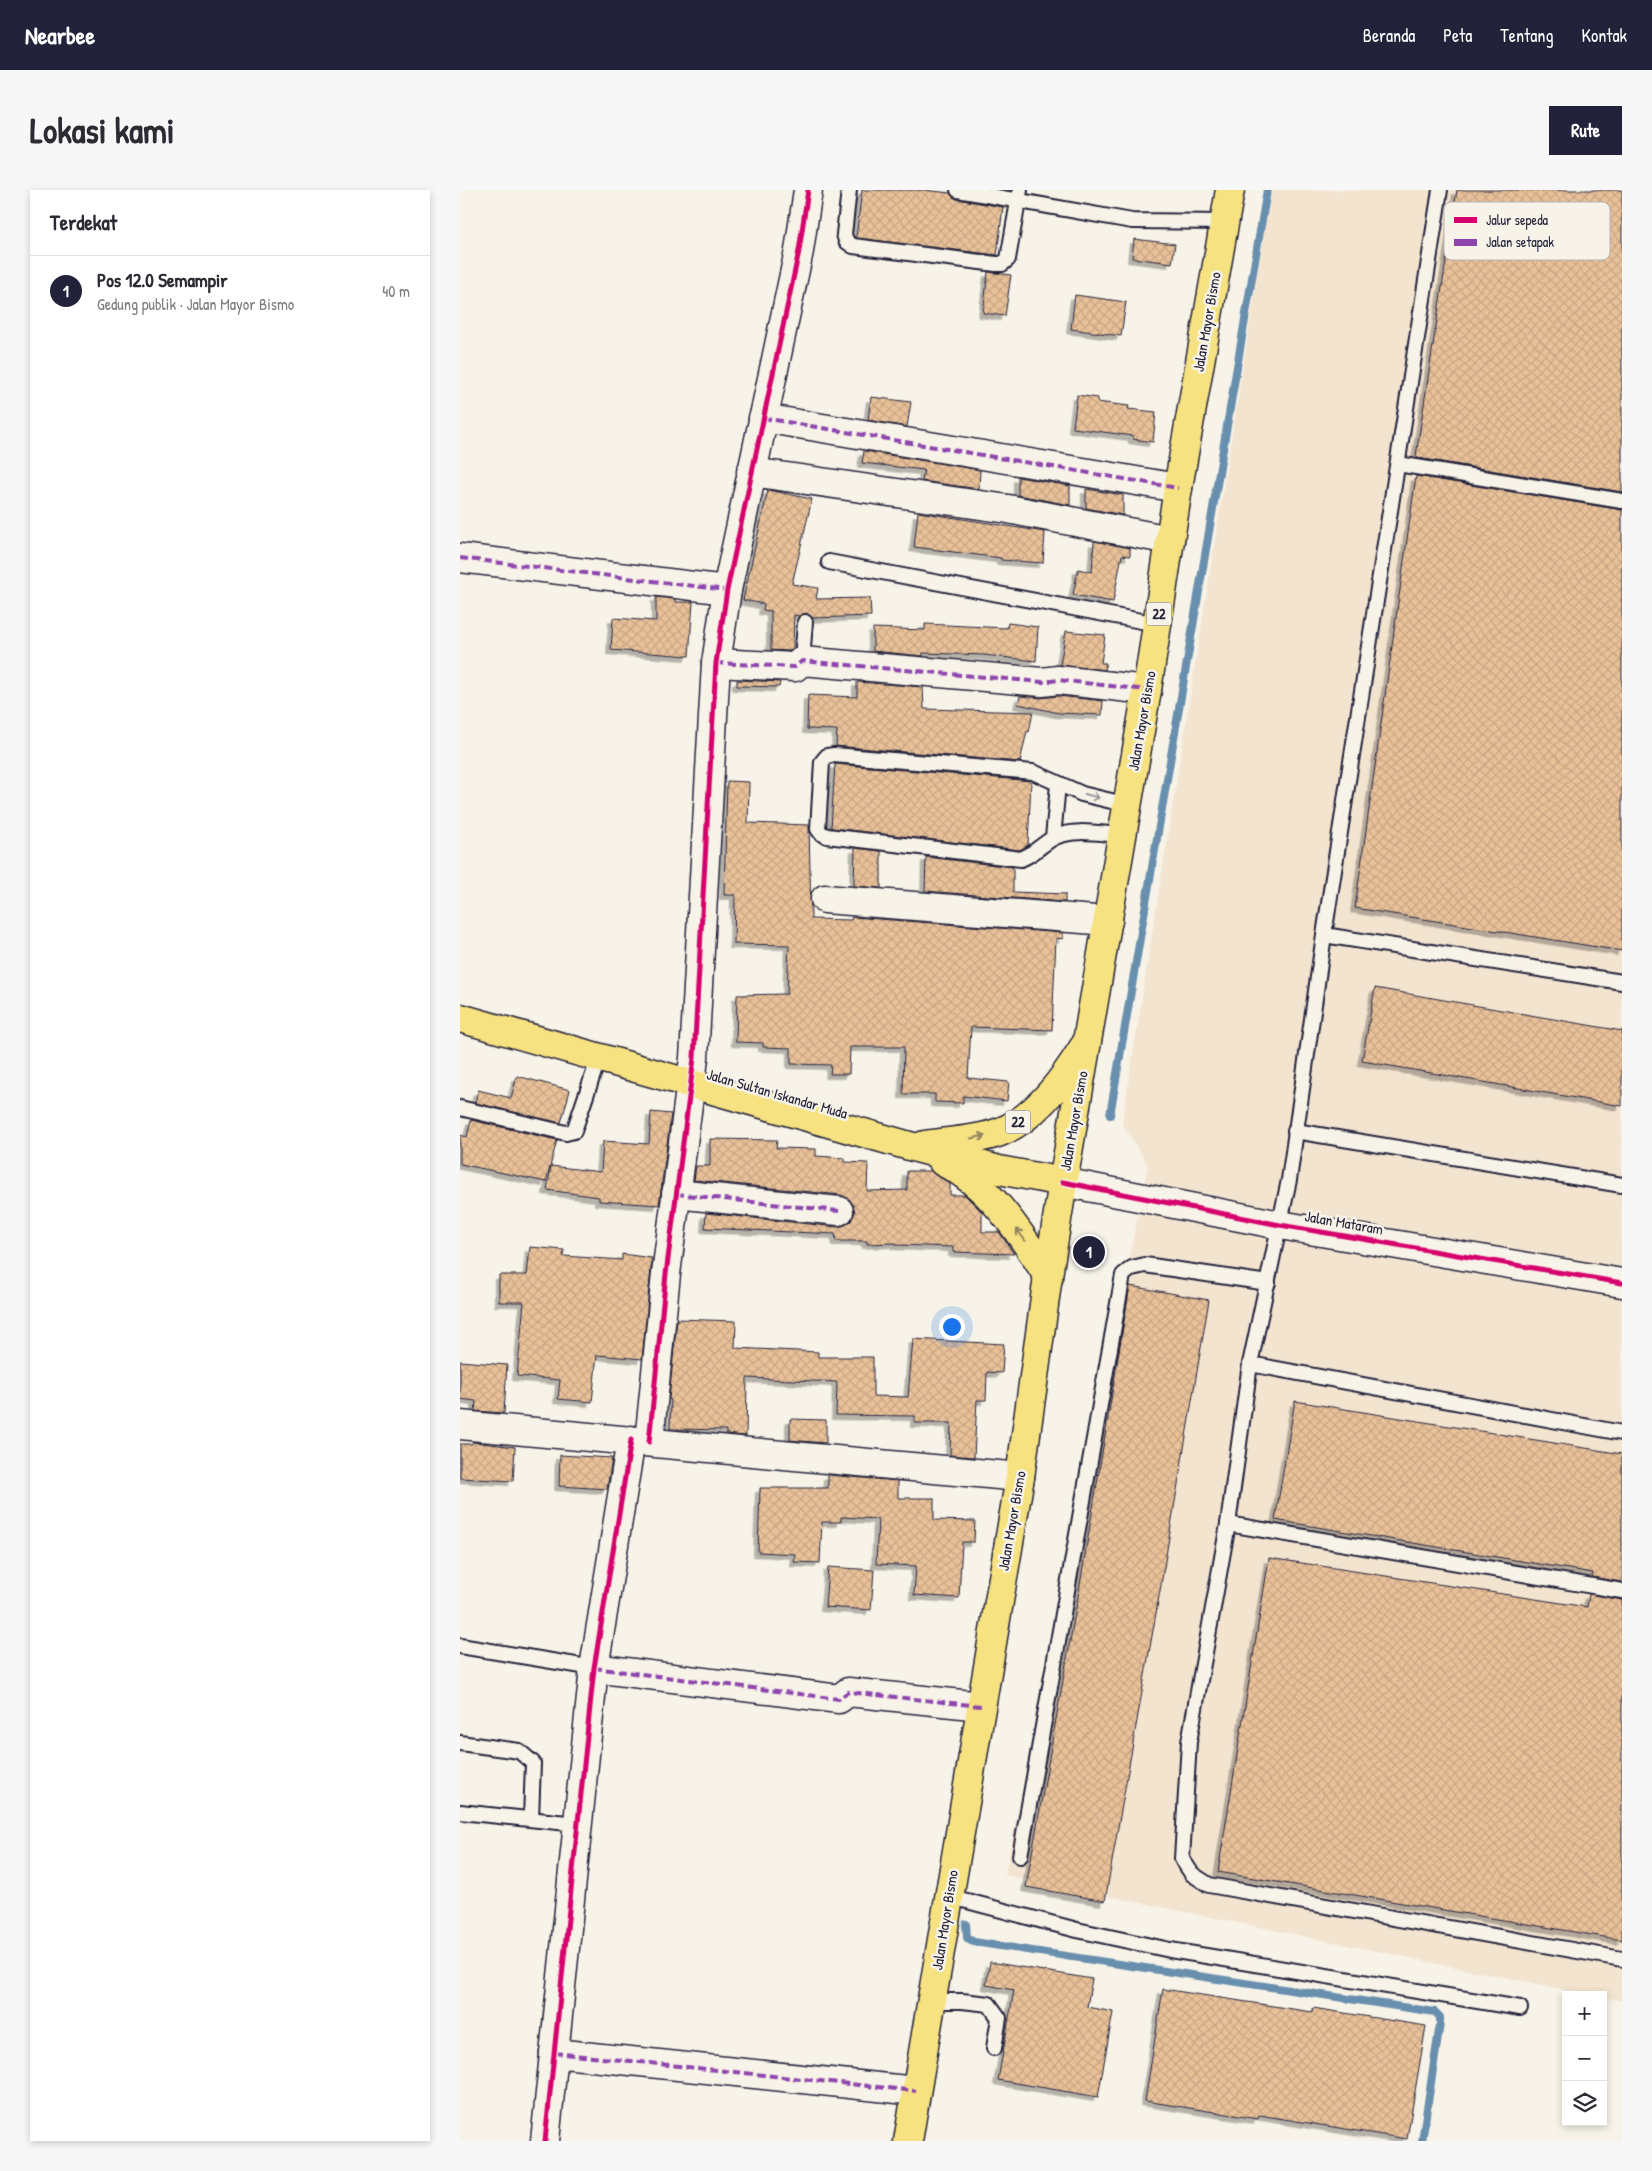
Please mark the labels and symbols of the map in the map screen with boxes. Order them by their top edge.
legend [1444,202,1610,260]
text: Jalur sepeda [1486,210,1549,230]
text: Jalan setapak [1486,232,1554,252]
street label: Jalan Mayor Bismo [1187,270,1226,373]
road number: 22 [1146,602,1172,626]
street label: Jalan Mayor Bismo [1122,669,1161,772]
one-way arrow [1084,792,1100,802]
street label: Jalan Sultan Iskandar Muda [704,1063,850,1124]
street label: Jalan Mayor Bismo [1054,1069,1093,1172]
road number: 22 [1006,1110,1030,1134]
one-way arrow [970,1132,986,1141]
street label: Jalan Mataram [1303,1205,1385,1240]
one-way arrow [1016,1228,1026,1242]
pin: 1 [1073,1233,1105,1271]
your location [939,1314,965,1340]
street label: Jalan Mayor Bismo [992,1469,1031,1572]
street label: Jalan Mayor Bismo [926,1868,963,1971]

